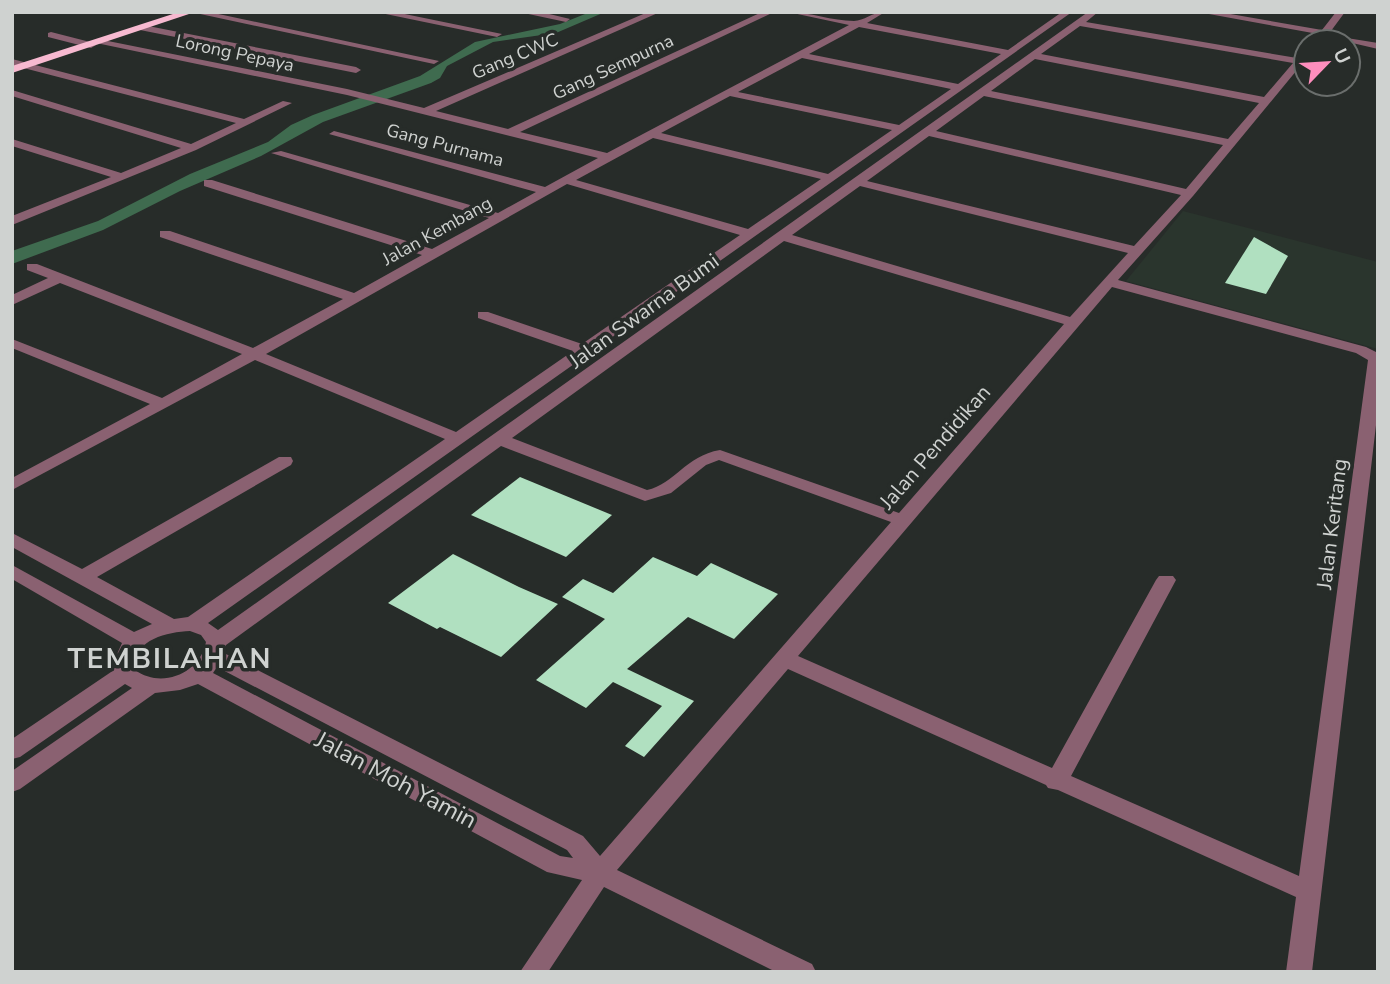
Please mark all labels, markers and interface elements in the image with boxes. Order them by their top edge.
street label: Gang CWC [468,27,562,85]
street label: Gang Sempurna [549,28,677,106]
north arrow [1292,28,1362,98]
street label: Lorong Pepaya [174,29,296,77]
text: U [1327,44,1356,68]
street label: Gang Purnama [384,118,506,172]
street label: Jalan Kembang [377,191,496,272]
street label: Jalan Swarna Bumi [563,247,725,375]
street label: Jalan Pendidikan [873,379,997,516]
street label: Jalan Keritang [1310,457,1354,592]
district label: TEMBILAHAN [67,640,273,678]
street label: Jalan Moh Yamin [309,723,482,836]

